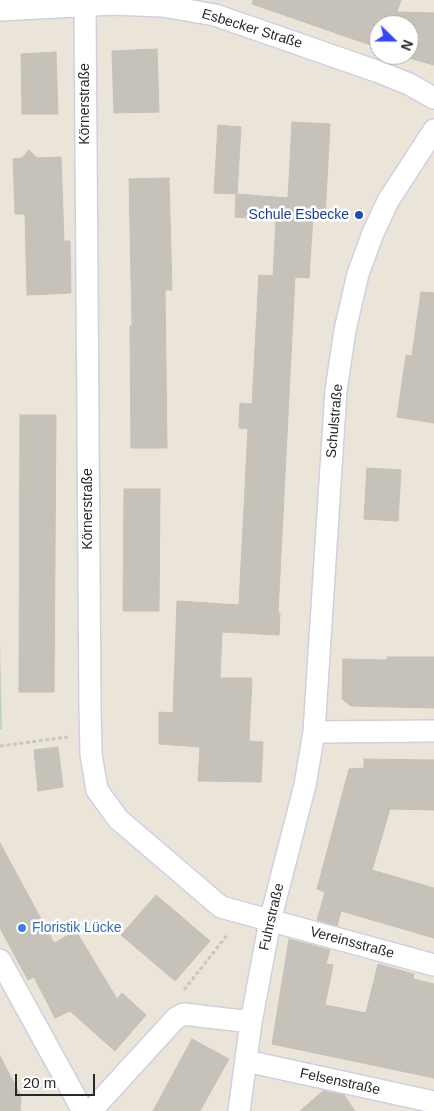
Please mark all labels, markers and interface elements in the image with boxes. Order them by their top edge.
street label: Esbecker Straße [200,6,304,52]
north arrow [369,15,419,65]
text: N [398,38,416,53]
street label: Körnerstraße [77,63,93,145]
place label: Schule Esbecke [249,207,349,223]
marker: Schule Esbecke [353,209,365,221]
street label: Schulstraße [323,383,347,459]
street label: Körnerstraße [80,468,96,550]
street label: Fuhrstraße [256,882,288,952]
place label: Floristik Lücke [32,920,121,936]
marker: Floristik Lücke [16,922,28,934]
street label: Vereinsstraße [308,924,396,962]
scale bar [18,1064,98,1096]
street label: Felsenstraße [298,1065,382,1099]
text: 20 m [23,1074,56,1091]

